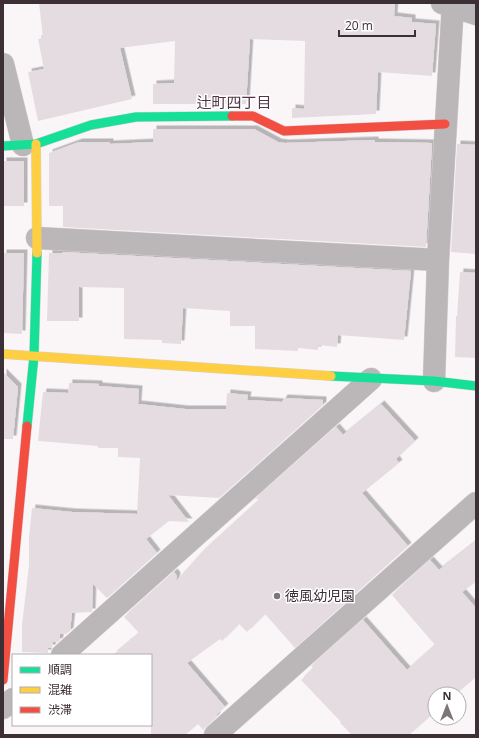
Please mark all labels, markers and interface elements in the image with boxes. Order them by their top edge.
scale bar [339,12,415,38]
text: 20 m [345,17,373,34]
district label: 辻町四丁目 [196,92,272,112]
place label: 徳風幼児園 [285,586,355,605]
marker: 徳風幼児園 [272,591,282,601]
legend [12,654,152,726]
text: 順調 [48,661,72,678]
text: 混雑 [48,681,72,698]
north arrow [427,686,467,726]
text: N [443,688,451,703]
text: 渋滞 [48,701,72,718]

